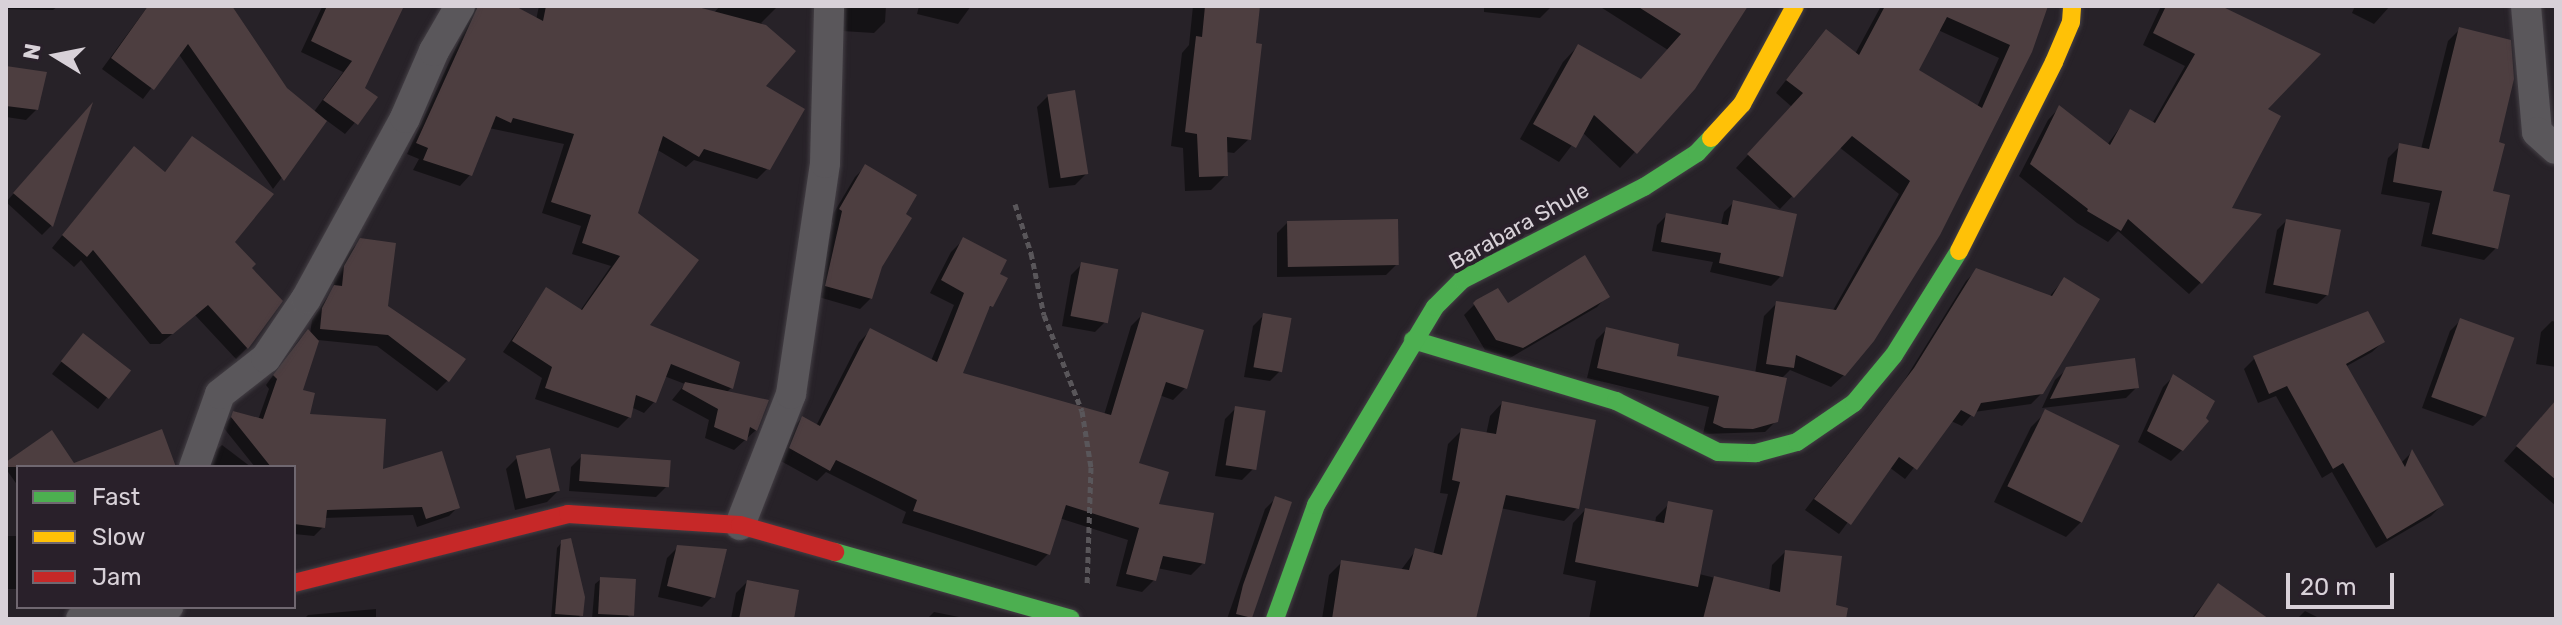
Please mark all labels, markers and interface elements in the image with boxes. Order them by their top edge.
north arrow [16,16,96,96]
text: N [17,42,47,62]
street label: Barabara Shule [1444,177,1594,275]
legend [16,465,296,609]
text: Fast [92,483,140,511]
text: Slow [92,523,145,551]
scale bar [2290,557,2398,607]
text: Jam [92,563,142,591]
text: 20 m [2300,573,2357,601]

